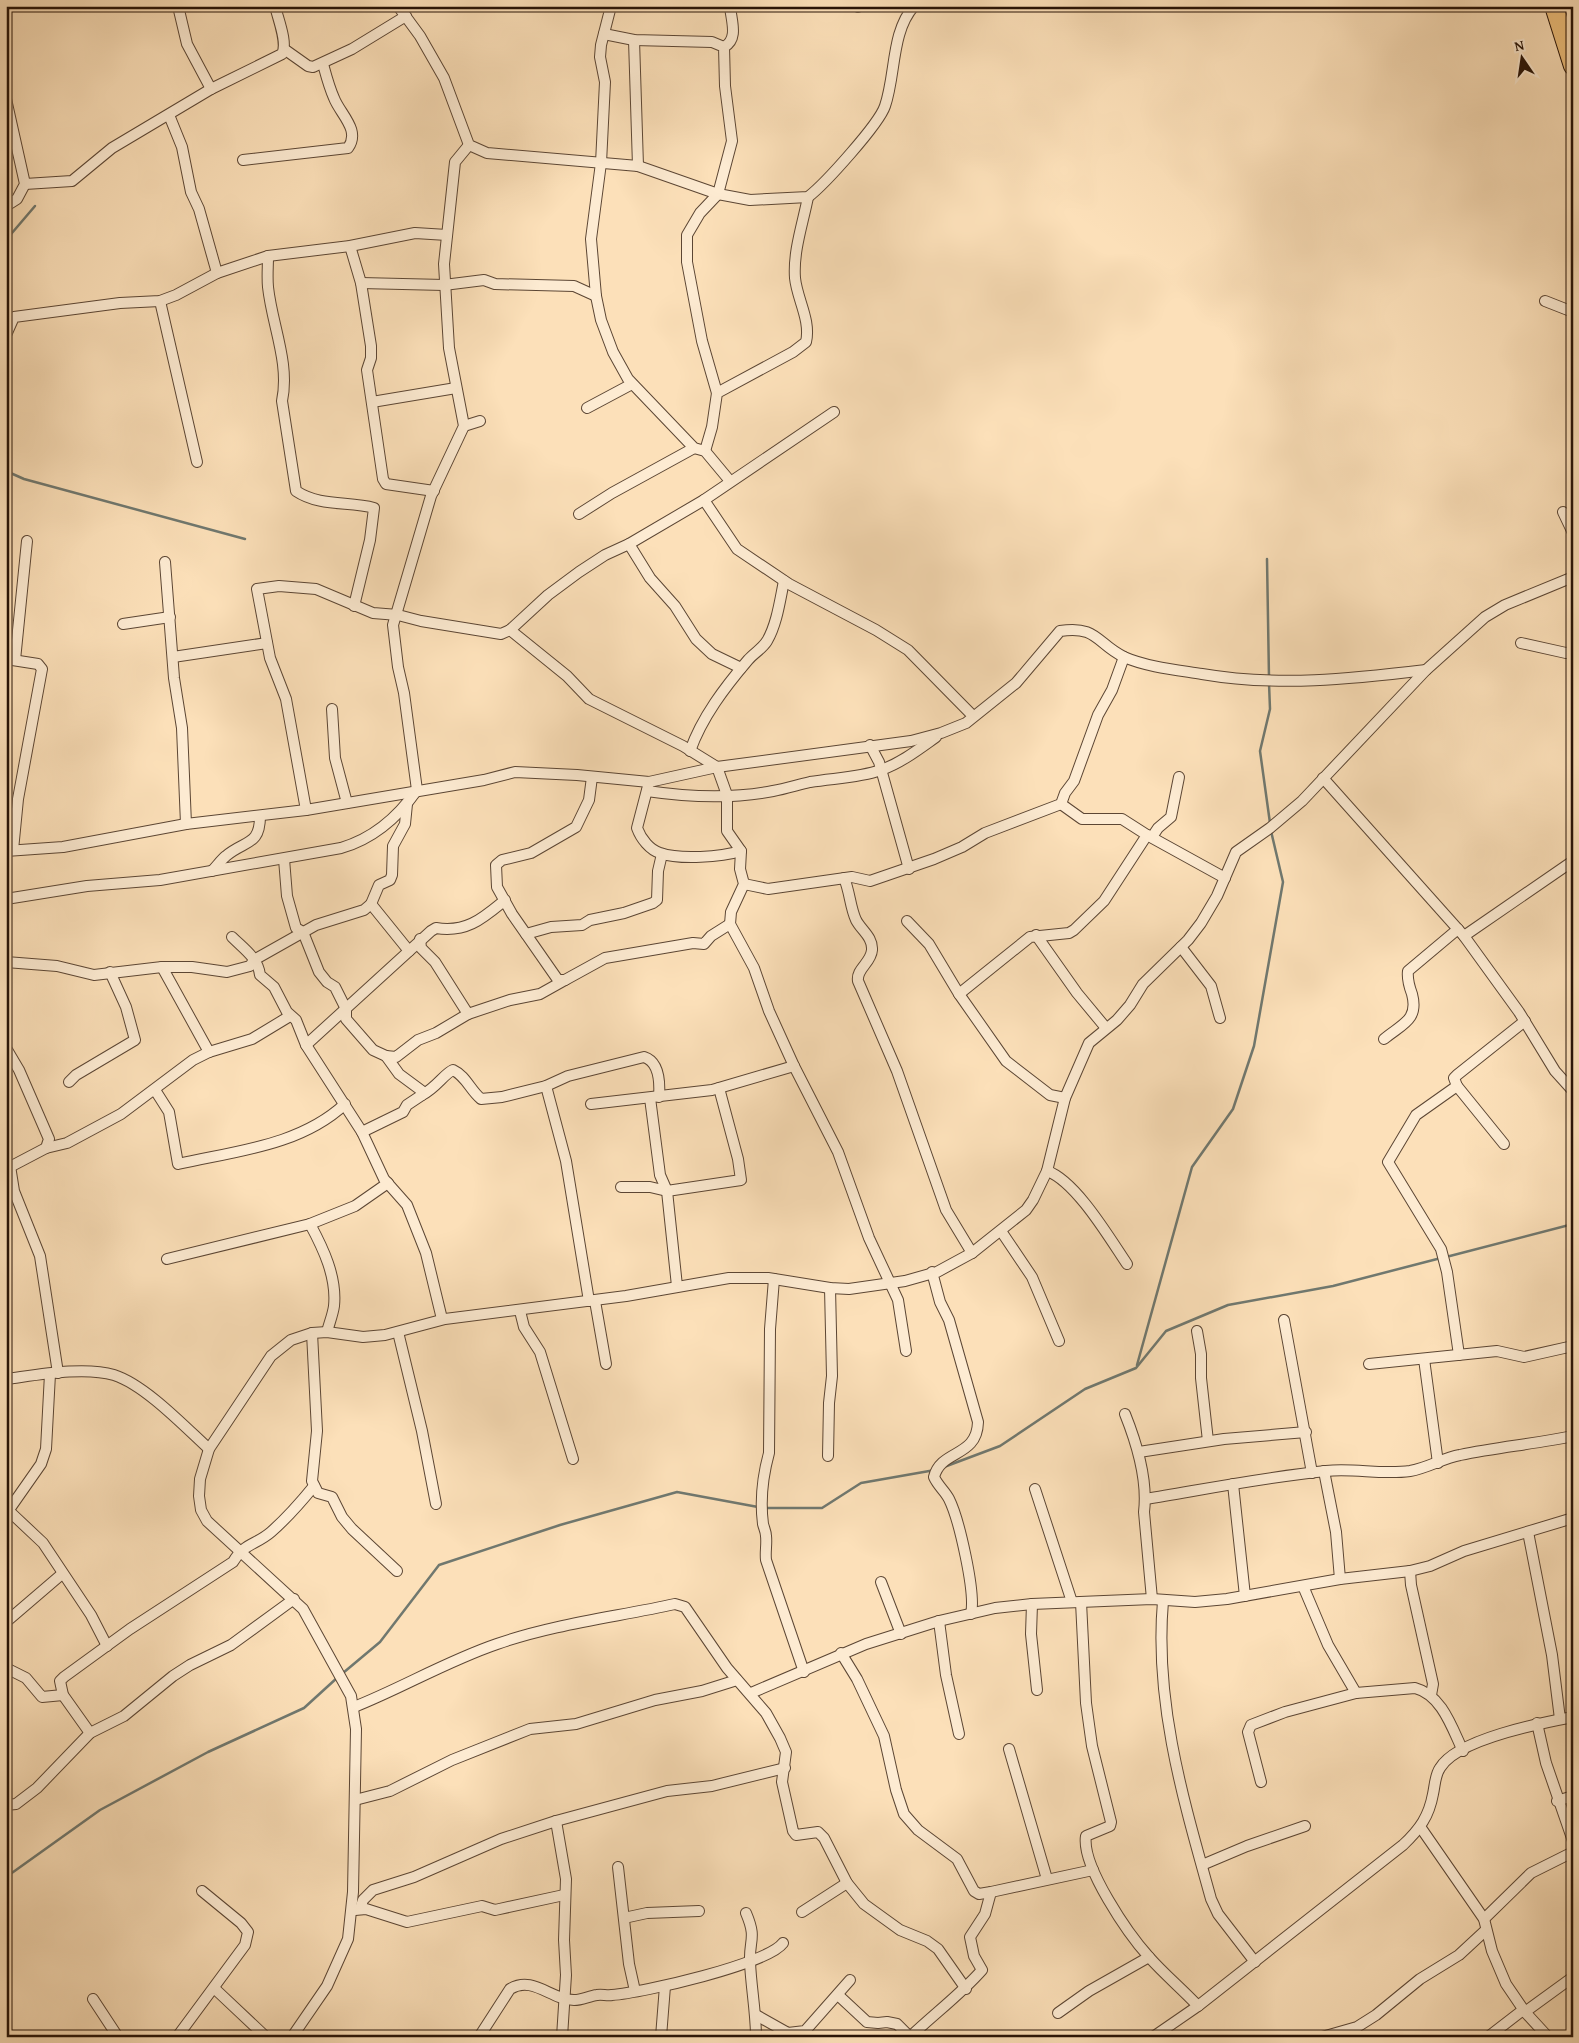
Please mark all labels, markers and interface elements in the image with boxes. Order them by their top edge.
north arrow [1496,32,1546,82]
text: N [1512,34,1527,56]

